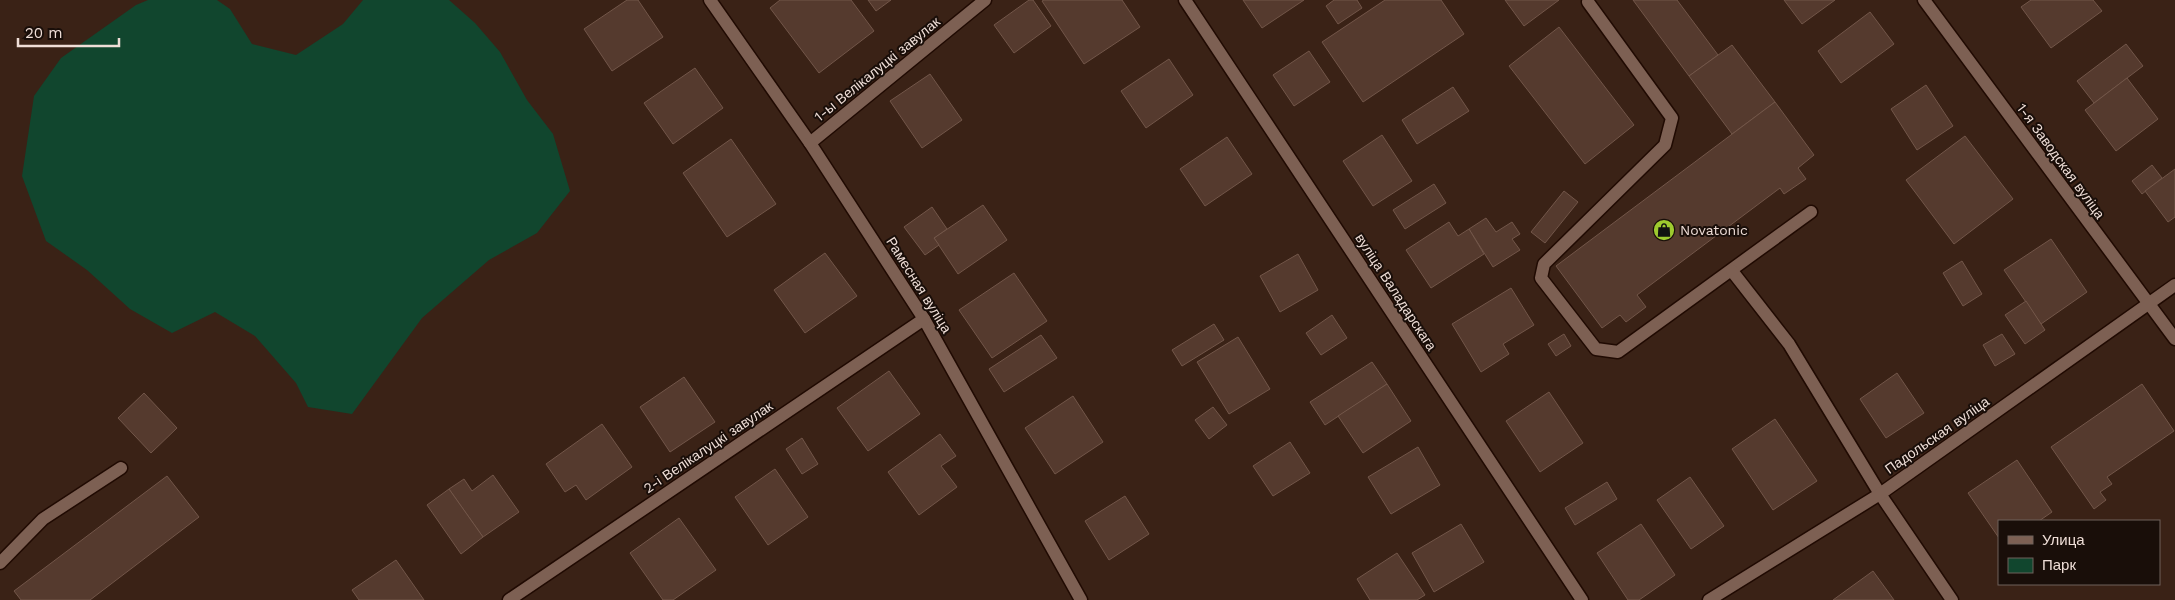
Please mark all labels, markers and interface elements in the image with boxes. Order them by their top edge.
street label: 1-ы Велікалуцкі завулак [811,13,944,125]
scale bar [18,15,119,47]
text: 20 m [25,24,63,42]
street label: 1-я Заводская вуліца [2014,100,2108,222]
shop icon: Novatonic [1652,218,1676,242]
place label: Novatonic [1680,222,1748,238]
street label: вуліца Валадарскага [1352,230,1440,354]
street label: Рамесная вуліца [883,234,955,336]
street label: Падольская вуліца [1882,393,1992,477]
street label: 2-і Велікалуцкі завулак [640,397,776,496]
legend [1998,520,2160,585]
text: Улица [2042,531,2085,549]
text: Парк [2042,556,2076,574]

